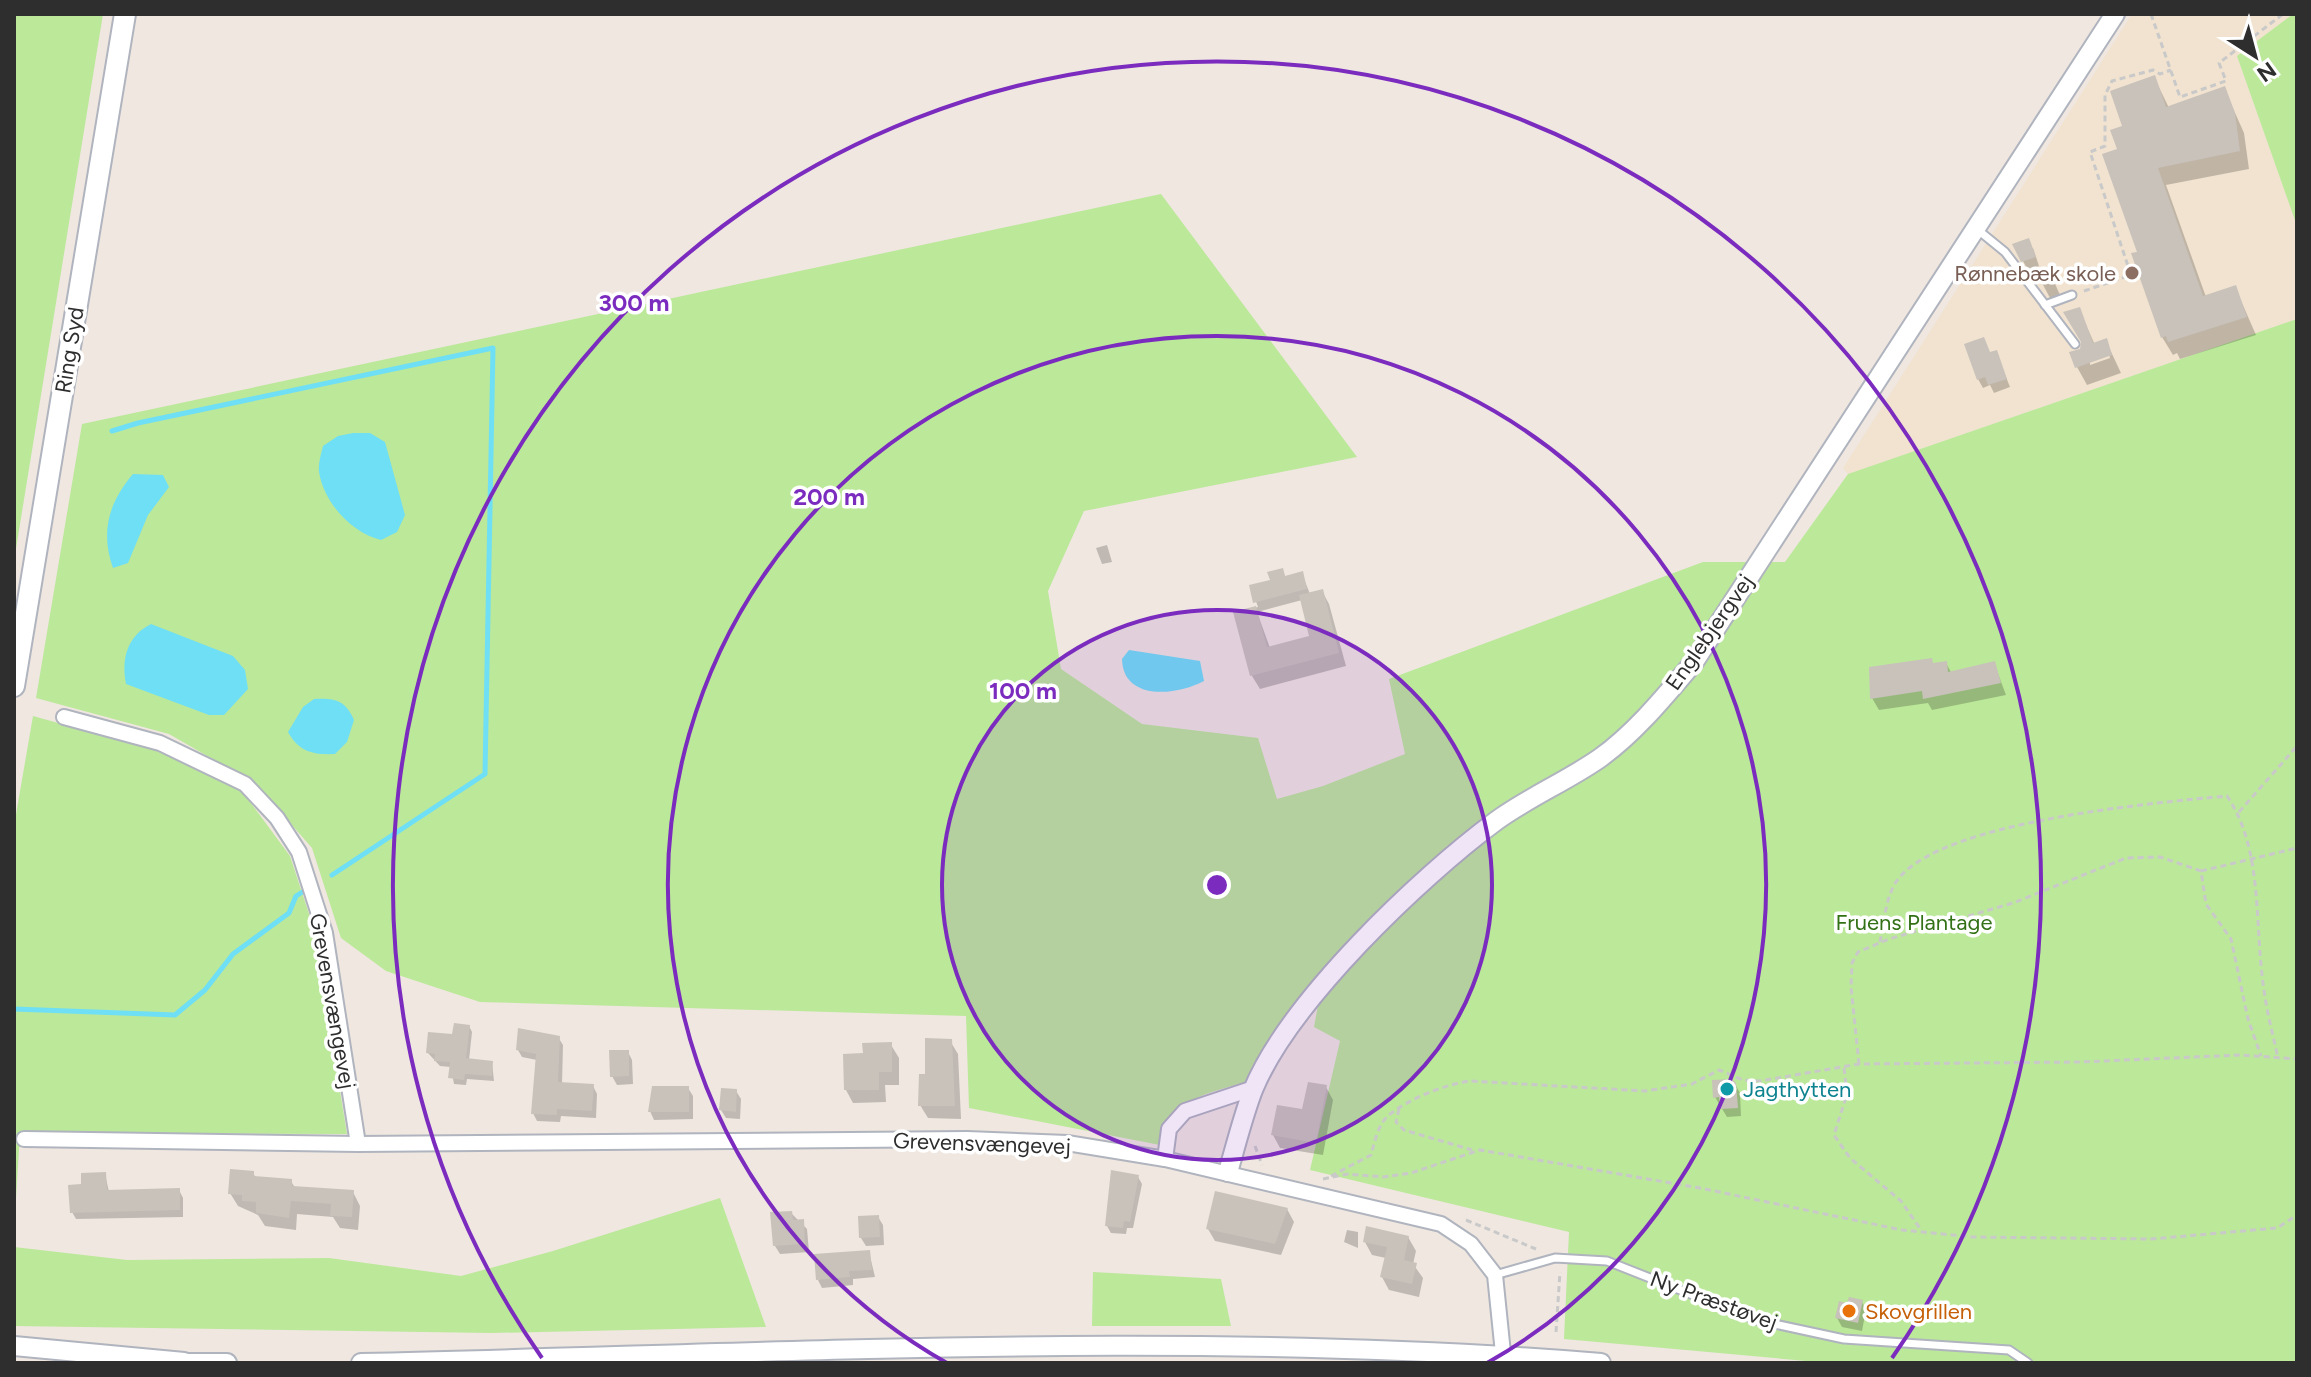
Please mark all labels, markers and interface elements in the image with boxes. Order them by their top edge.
north arrow [2215,16,2295,96]
text: N [2252,56,2281,88]
place label: Rønnebæk skole [1954,260,2116,287]
marker: Rønnebæk skole [2123,264,2141,282]
text: 300 m [598,288,670,317]
street label: Ring Syd [49,305,90,395]
text: 200 m [793,482,865,511]
street label: Englebjergvej [1660,569,1759,695]
text: 100 m [989,676,1057,705]
centre of rings [1203,871,1231,899]
park label: Fruens Plantage [1836,909,1992,936]
street label: Grevensvængevej [304,911,361,1091]
place label: Jagthytten [1743,1076,1851,1103]
marker: Jagthytten [1718,1080,1736,1098]
street label: Grevensvængevej [893,1127,1071,1160]
street label: Ny Præstøvej [1646,1265,1781,1336]
place label: Skovgrillen [1865,1298,1972,1325]
marker: Skovgrillen [1840,1302,1858,1320]

